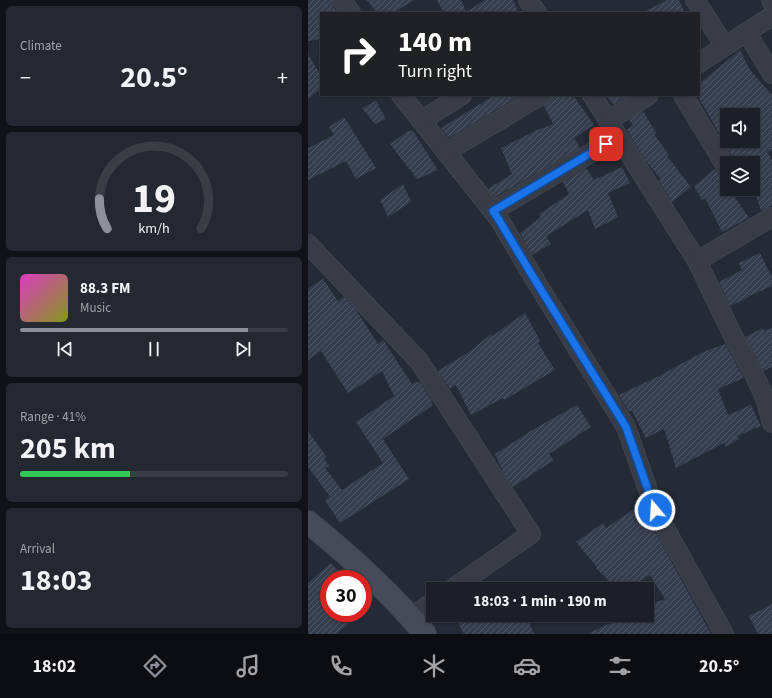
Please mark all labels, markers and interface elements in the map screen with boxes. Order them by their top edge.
text: 140 m [398,22,472,62]
icon: right [332,28,384,80]
text: Climate [20,37,62,55]
text: 20.5° [120,56,188,99]
text: Turn right [398,59,472,84]
text: − [20,62,31,94]
text: + [277,62,288,94]
map controls [720,108,760,196]
button: sound [720,108,760,148]
pin [589,127,623,161]
icon: arrive [595,133,617,155]
button: layers [720,156,760,196]
text: 19 [132,169,176,229]
text: km/h [138,218,170,239]
text: 88.3 FM [80,278,131,299]
text: Music [80,299,111,317]
icon: previous [54,338,76,360]
icon: pause [143,338,165,360]
icon: next [232,338,254,360]
text: Range · 41% [20,408,86,426]
text: 205 km [20,427,116,470]
position arrow [634,489,676,531]
text: Arrival [20,540,55,558]
text: 18:03 [20,559,92,602]
speed limit sign: 30 [320,570,372,622]
text: 18:03 · 1 min · 190 m [473,591,607,612]
icon: directions [141,652,169,680]
icon: music [234,652,262,680]
icon: phone [327,652,355,680]
icon: climate [420,652,448,680]
icon: car [513,652,541,680]
icon: filters [606,652,634,680]
text: 18:02 [33,654,76,679]
text: 20.5° [699,654,739,679]

